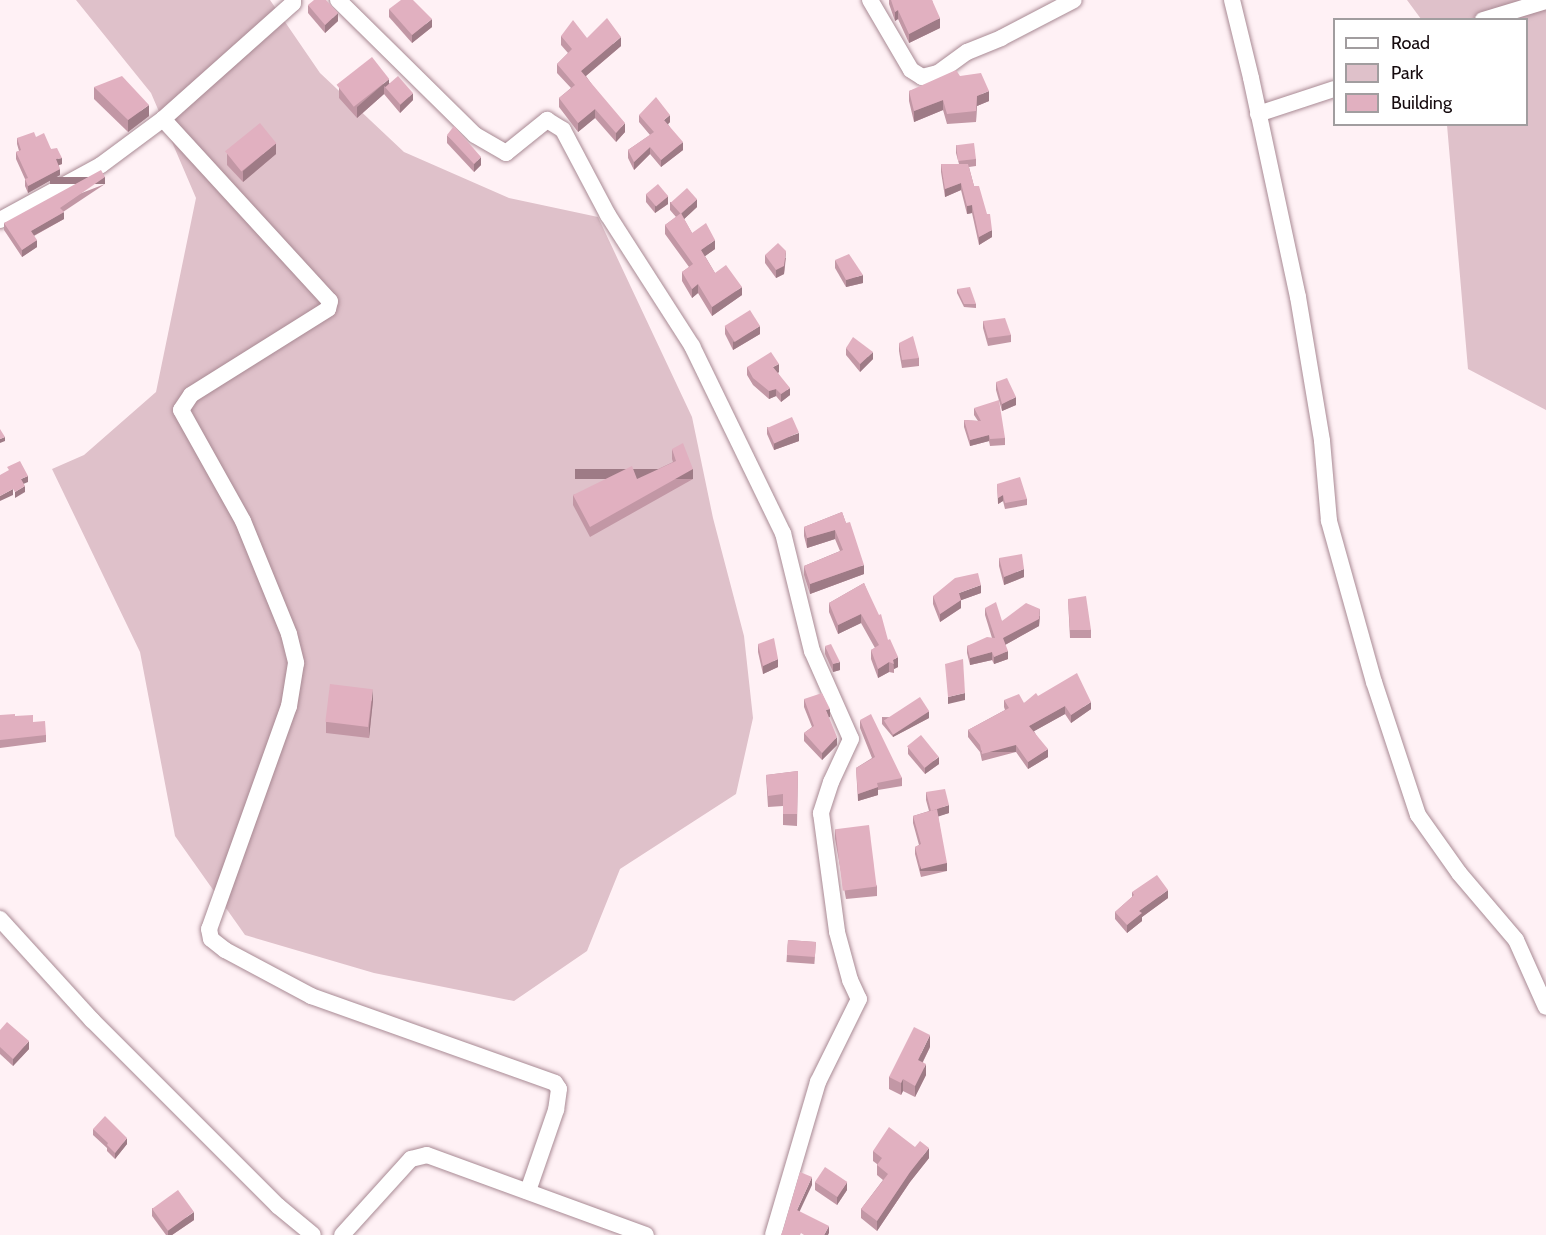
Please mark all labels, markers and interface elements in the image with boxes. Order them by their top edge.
legend [1333,18,1528,126]
text: Road [1391,32,1430,54]
text: Park [1391,62,1423,84]
text: Building [1391,92,1452,114]

